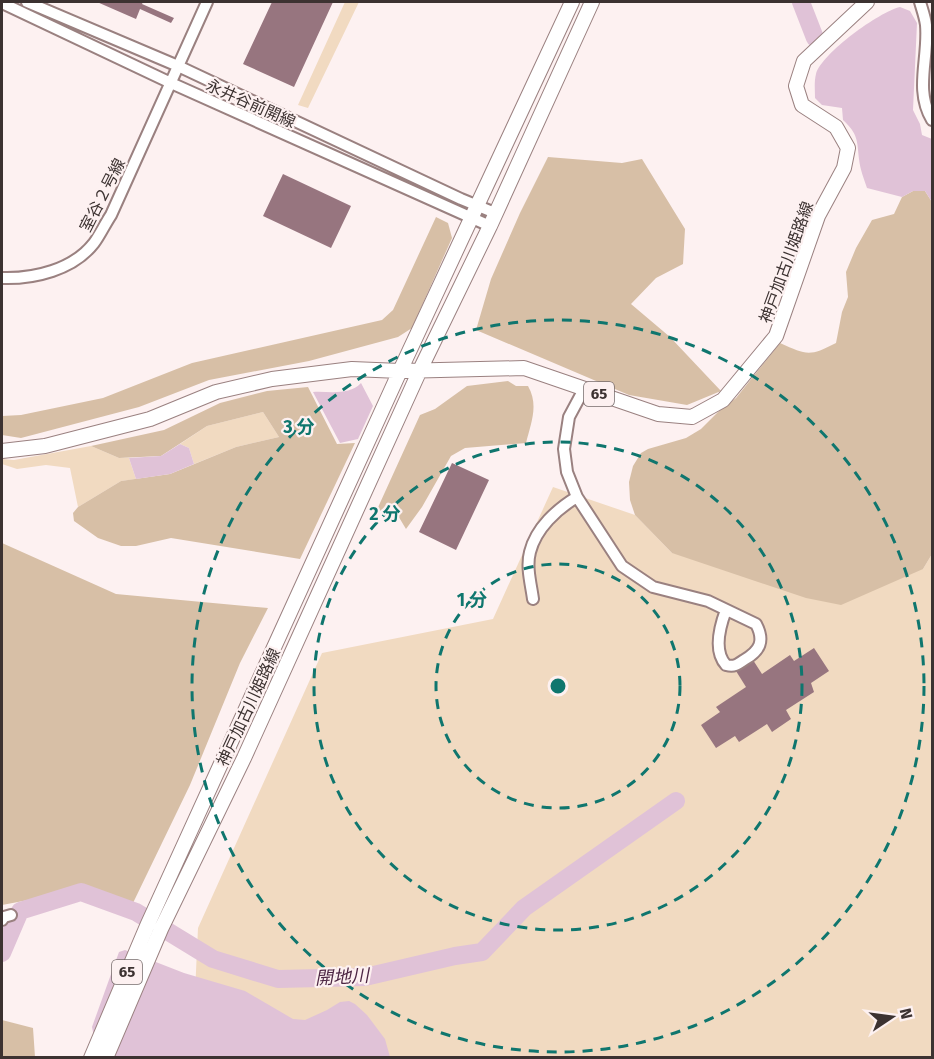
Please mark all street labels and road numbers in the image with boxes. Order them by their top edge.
street label: 永井谷前開線 [203,75,299,132]
street label: 室谷２号線 [76,155,129,235]
street label: 神戸加古川姫路線 [756,199,817,326]
road number: 65 [584,382,614,406]
street label: 神戸加古川姫路線 [213,645,284,769]
road number: 65 [112,960,142,984]

